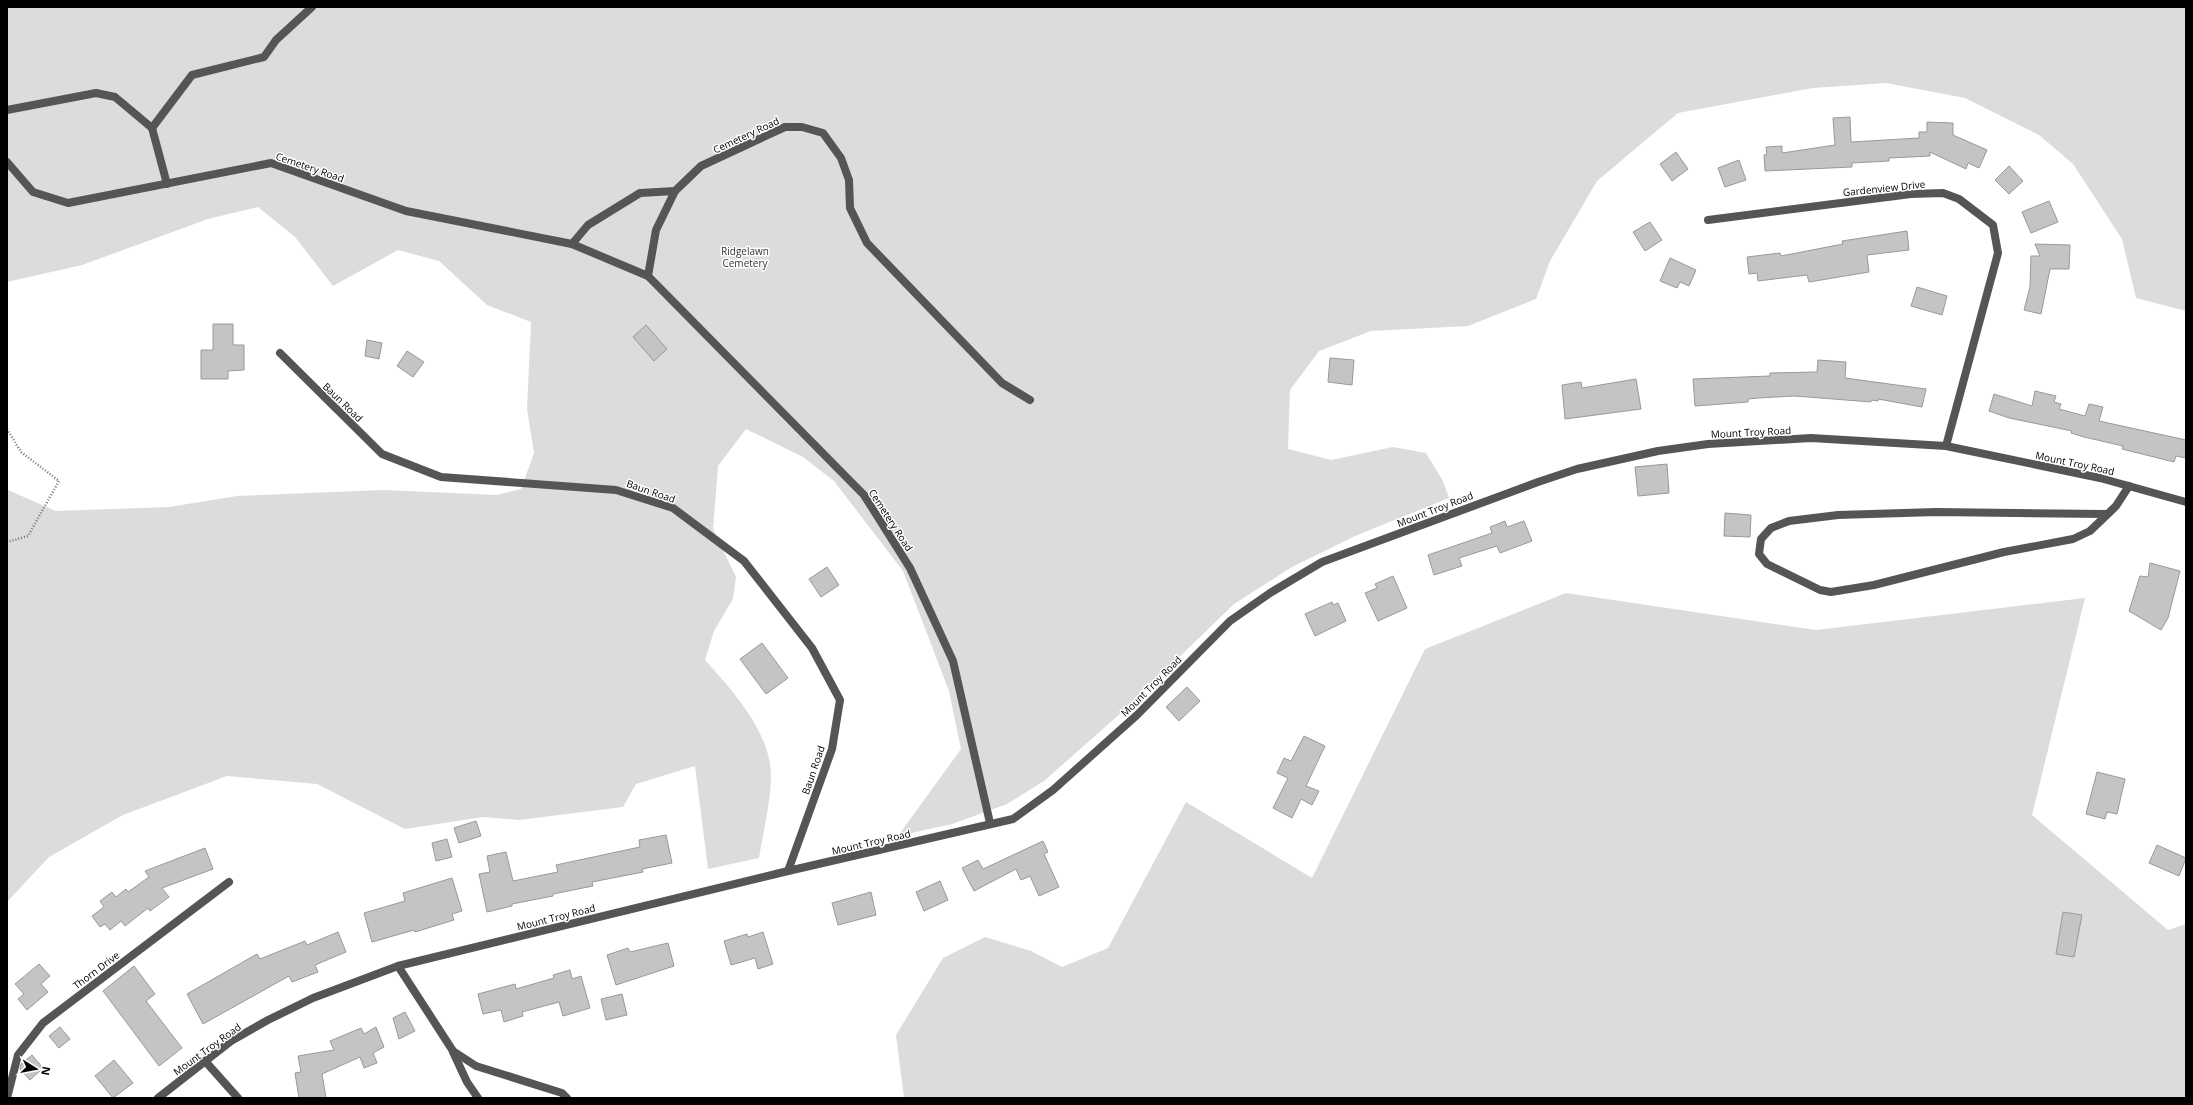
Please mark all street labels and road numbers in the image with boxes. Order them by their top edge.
street label: Cemetery Road [711,114,781,156]
street label: Cemetery Road [274,149,346,185]
street label: Gardenview Drive [1842,177,1926,199]
street label: Baun Road [320,379,366,425]
street label: Mount Troy Road [1710,423,1792,441]
street label: Mount Troy Road [2034,448,2116,478]
street label: Baun Road [625,476,677,506]
street label: Cemetery Road [866,486,916,554]
street label: Mount Troy Road [1395,488,1475,530]
street label: Mount Troy Road [1118,653,1184,719]
street label: Baun Road [798,744,828,796]
street label: Mount Troy Road [830,826,912,858]
street label: Mount Troy Road [515,900,597,934]
street label: Thorn Drive [70,948,122,992]
street label: Mount Troy Road [170,1020,244,1078]

